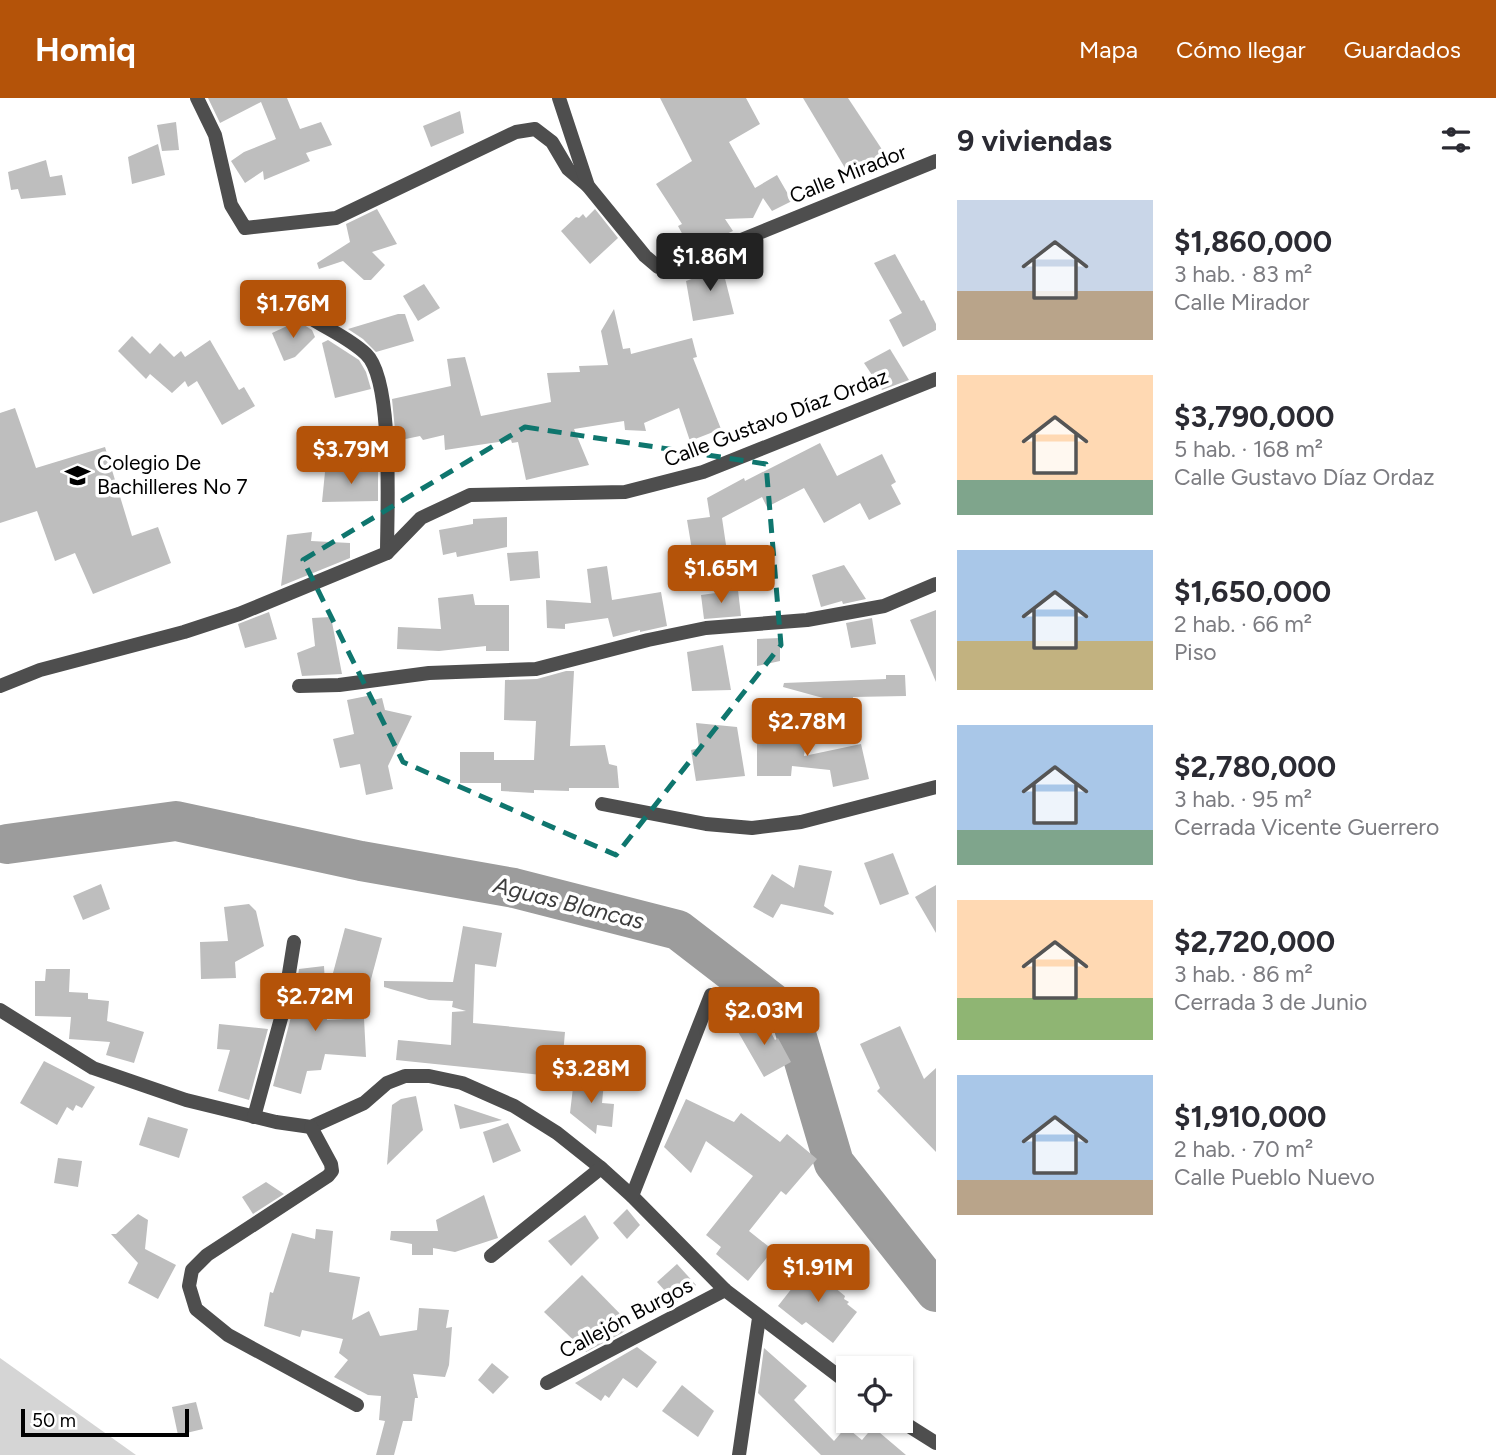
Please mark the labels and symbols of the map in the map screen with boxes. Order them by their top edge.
street label: Calle Mirador [786,139,910,208]
pin: $1.86M [653,234,767,293]
pin: $1.76M [236,280,350,340]
street label: Calle Gustavo Díaz Ordaz [660,363,891,472]
pin: $3.79M [294,426,408,486]
place label: Colegio De Bachilleres No 7 [97,450,248,499]
school or university icon: Colegio De Bachilleres No 7 [63,461,91,489]
pin: $1.65M [664,546,778,605]
pin: $2.78M [750,698,864,758]
water label: Aguas Blancas [490,871,647,935]
pin: $2.72M [258,974,372,1033]
pin: $2.03M [707,988,821,1047]
pin: $3.28M [534,1046,648,1105]
pin: $1.91M [761,1244,875,1304]
street label: Callejón Burgos [555,1272,697,1363]
scale bar [21,1406,189,1438]

